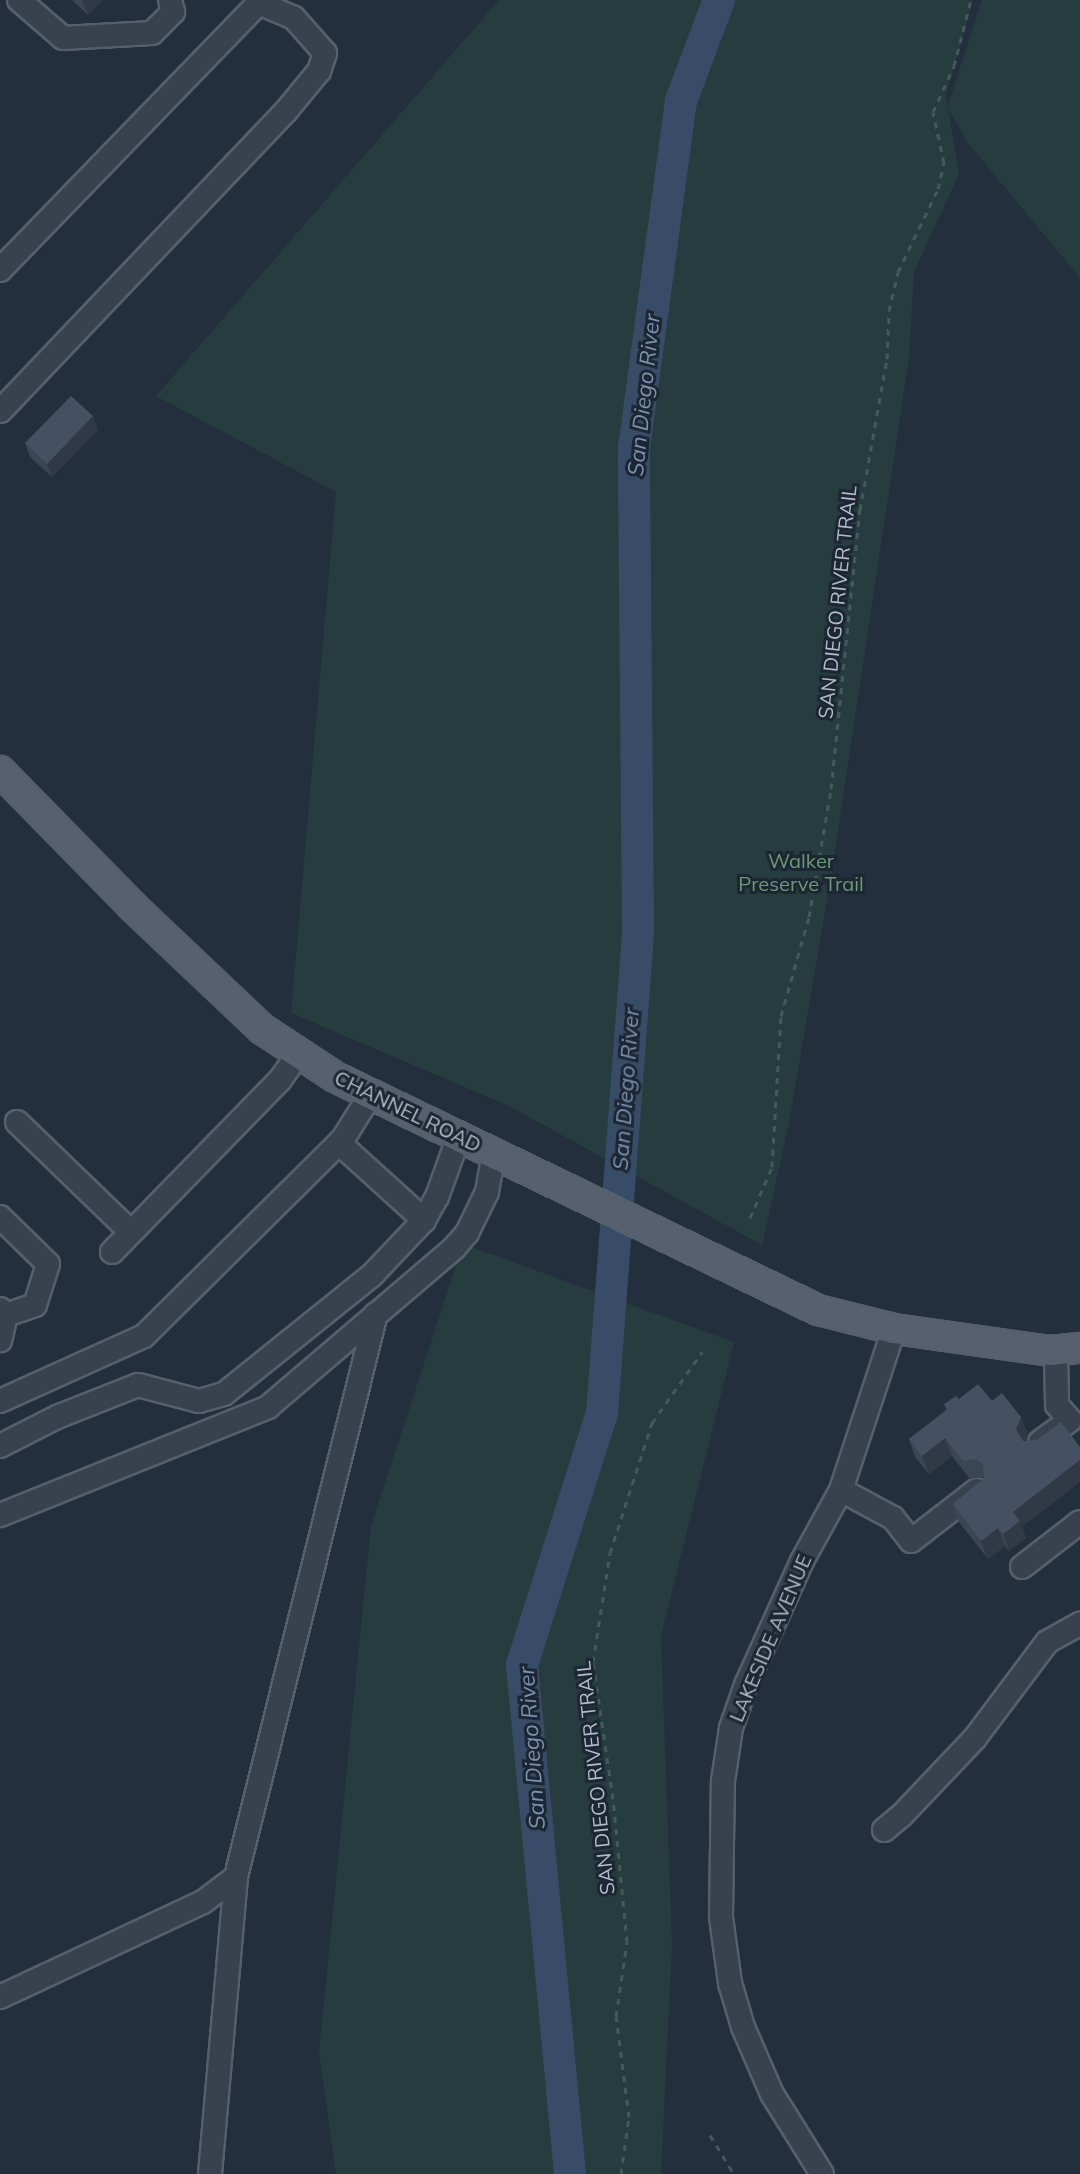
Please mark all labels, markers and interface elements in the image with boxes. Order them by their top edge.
water label: San Diego River [622,313,666,477]
street label: SAN DIEGO RIVER TRAIL [813,484,861,720]
park label: Walker Preserve Trail [738,848,864,895]
water label: San Diego River [607,1007,645,1171]
street label: CHANNEL ROAD [331,1065,485,1157]
street label: LAKESIDE AVENUE [724,1551,816,1725]
street label: SAN DIEGO RIVER TRAIL [571,1660,619,1896]
water label: San Diego River [513,1666,551,1830]

